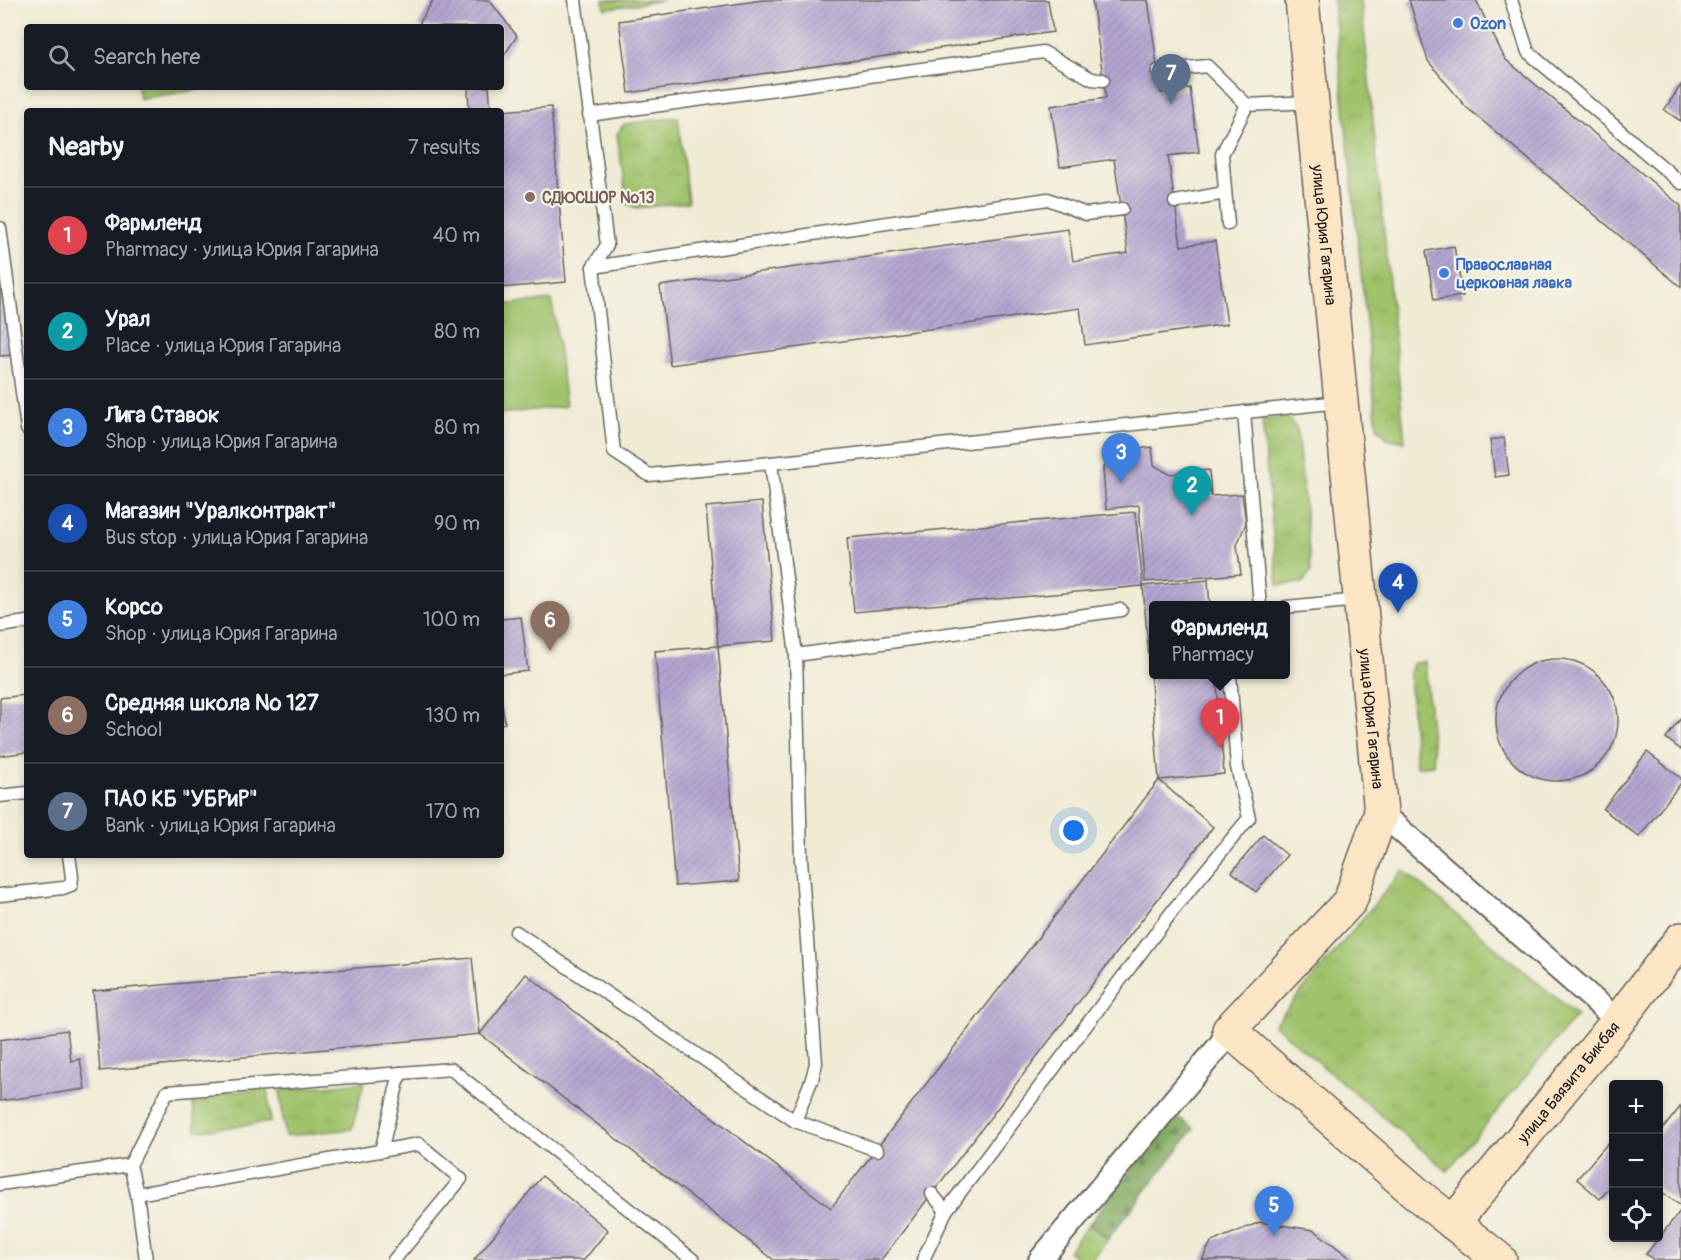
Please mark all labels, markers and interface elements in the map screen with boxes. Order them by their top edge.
place label: Ozon [1470,14,1506,34]
marker: Ozon [1451,16,1465,30]
search box [24,24,504,90]
icon: search [45,41,78,74]
text: Search here [93,43,200,71]
pin: 7 [1152,54,1190,104]
text: Nearby [48,131,124,163]
text: 7 results [408,135,480,160]
street label: улица Юрия Гагарина [1307,163,1341,306]
place label: СДЮСШОР №13 [542,188,654,208]
marker: СДЮСШОР №13 [523,190,537,204]
text: Фармленд [105,209,201,237]
text: 1 [64,223,71,248]
text: 40 m [433,223,480,248]
text: Pharmacy · улица Юрия Гагарина [105,237,379,262]
place label: Православная церковная лавка [1456,255,1573,293]
marker: Православная церковная лавка [1437,266,1451,280]
text: Урал [105,305,150,333]
text: 2 [62,319,73,344]
text: 80 m [434,319,480,344]
text: Place · улица Юрия Гагарина [105,333,341,358]
text: Лига Ставок [105,401,219,429]
text: 3 [62,415,73,440]
text: 80 m [434,415,480,440]
text: Shop · улица Юрия Гагарина [105,429,338,454]
pin: 3 [1102,434,1140,483]
pin: 2 [1172,466,1212,516]
text: Магазин "Уралконтракт" [105,497,336,525]
text: 4 [62,511,73,536]
text: 90 m [434,511,480,536]
text: Bus stop · улица Юрия Гагарина [105,525,368,550]
pin: 4 [1378,564,1418,613]
text: Корсо [105,593,163,621]
popup [1149,601,1290,679]
pin: 6 [530,602,570,651]
text: 5 [62,607,73,632]
text: 100 m [423,607,480,632]
text: Фармленд [1171,614,1268,642]
text: Shop · улица Юрия Гагарина [105,621,338,646]
text: Pharmacy [1171,642,1254,667]
street label: улица Юрия Гагарина [1354,647,1388,790]
text: Средняя школа № 127 [105,689,319,717]
pin: 1 [1200,698,1240,748]
text: 6 [62,703,73,728]
text: 130 m [425,703,480,728]
text: School [105,717,162,742]
text: ПАО КБ "УБРиР" [105,785,258,813]
text: 7 [62,799,73,824]
text: 170 m [426,799,480,824]
text: Bank · улица Юрия Гагарина [105,813,336,838]
your location [1059,816,1088,845]
street label: улица Баязита Бикбая [1513,1018,1624,1148]
map controls [1609,1080,1663,1242]
button: + [1609,1080,1663,1134]
button: − [1609,1134,1663,1188]
pin: 5 [1254,1186,1294,1236]
button: locate [1609,1188,1663,1242]

